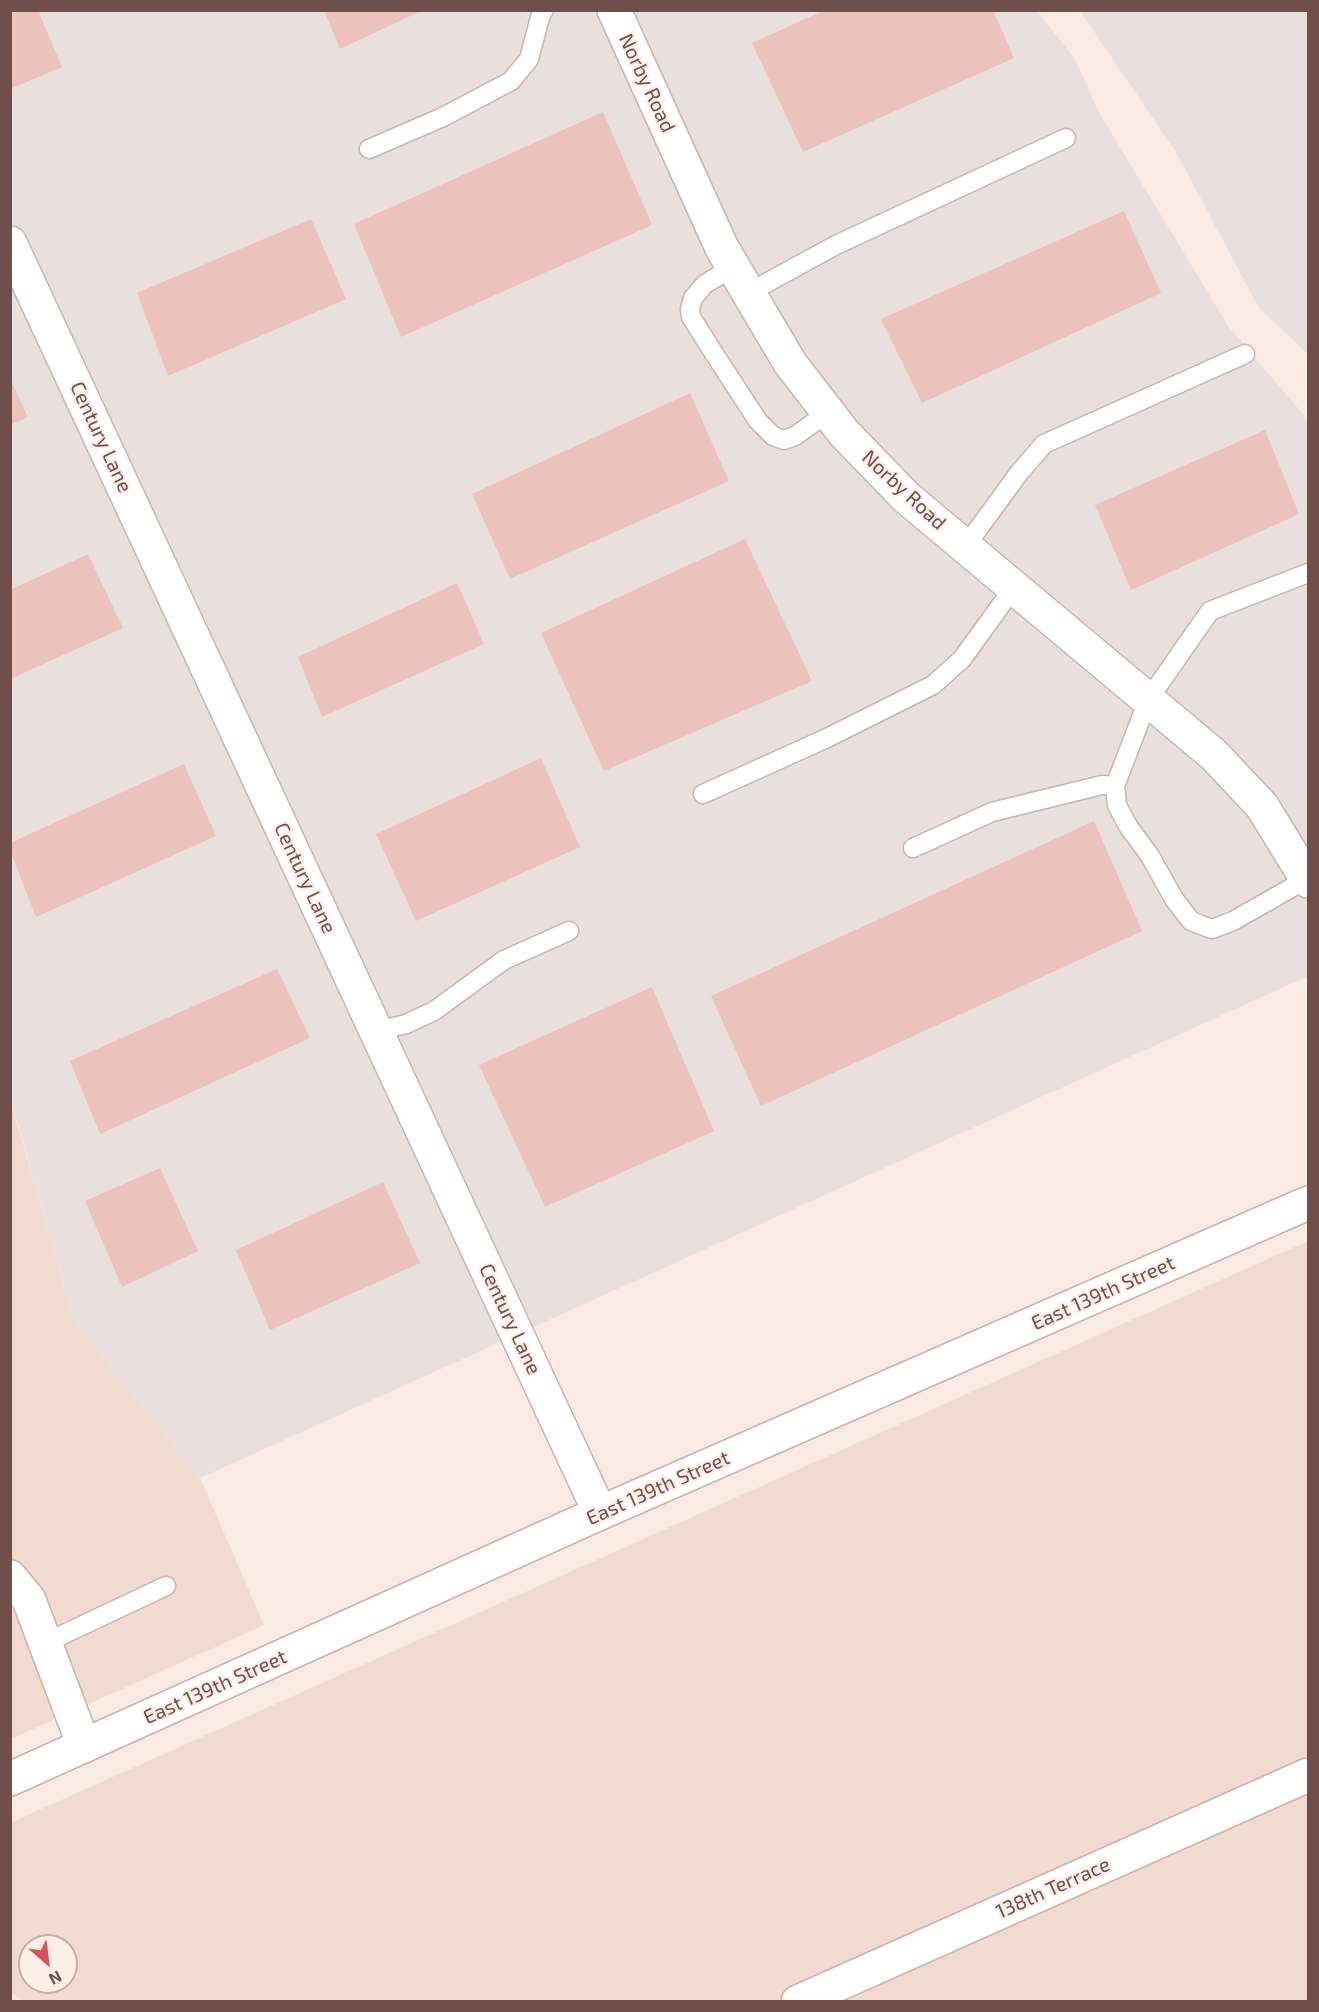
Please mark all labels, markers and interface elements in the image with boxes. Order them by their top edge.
street label: Norby Road [614,30,680,136]
street label: Century Lane [65,378,137,496]
street label: Norby Road [857,445,951,535]
street label: Century Lane [269,819,341,937]
street label: East 139th Street [1028,1251,1178,1335]
street label: Century Lane [474,1260,546,1378]
street label: East 139th Street [583,1446,733,1530]
street label: East 139th Street [140,1645,290,1729]
street label: 138th Terrace [992,1852,1114,1924]
north arrow [18,1934,78,1994]
text: N [46,1967,65,1990]

